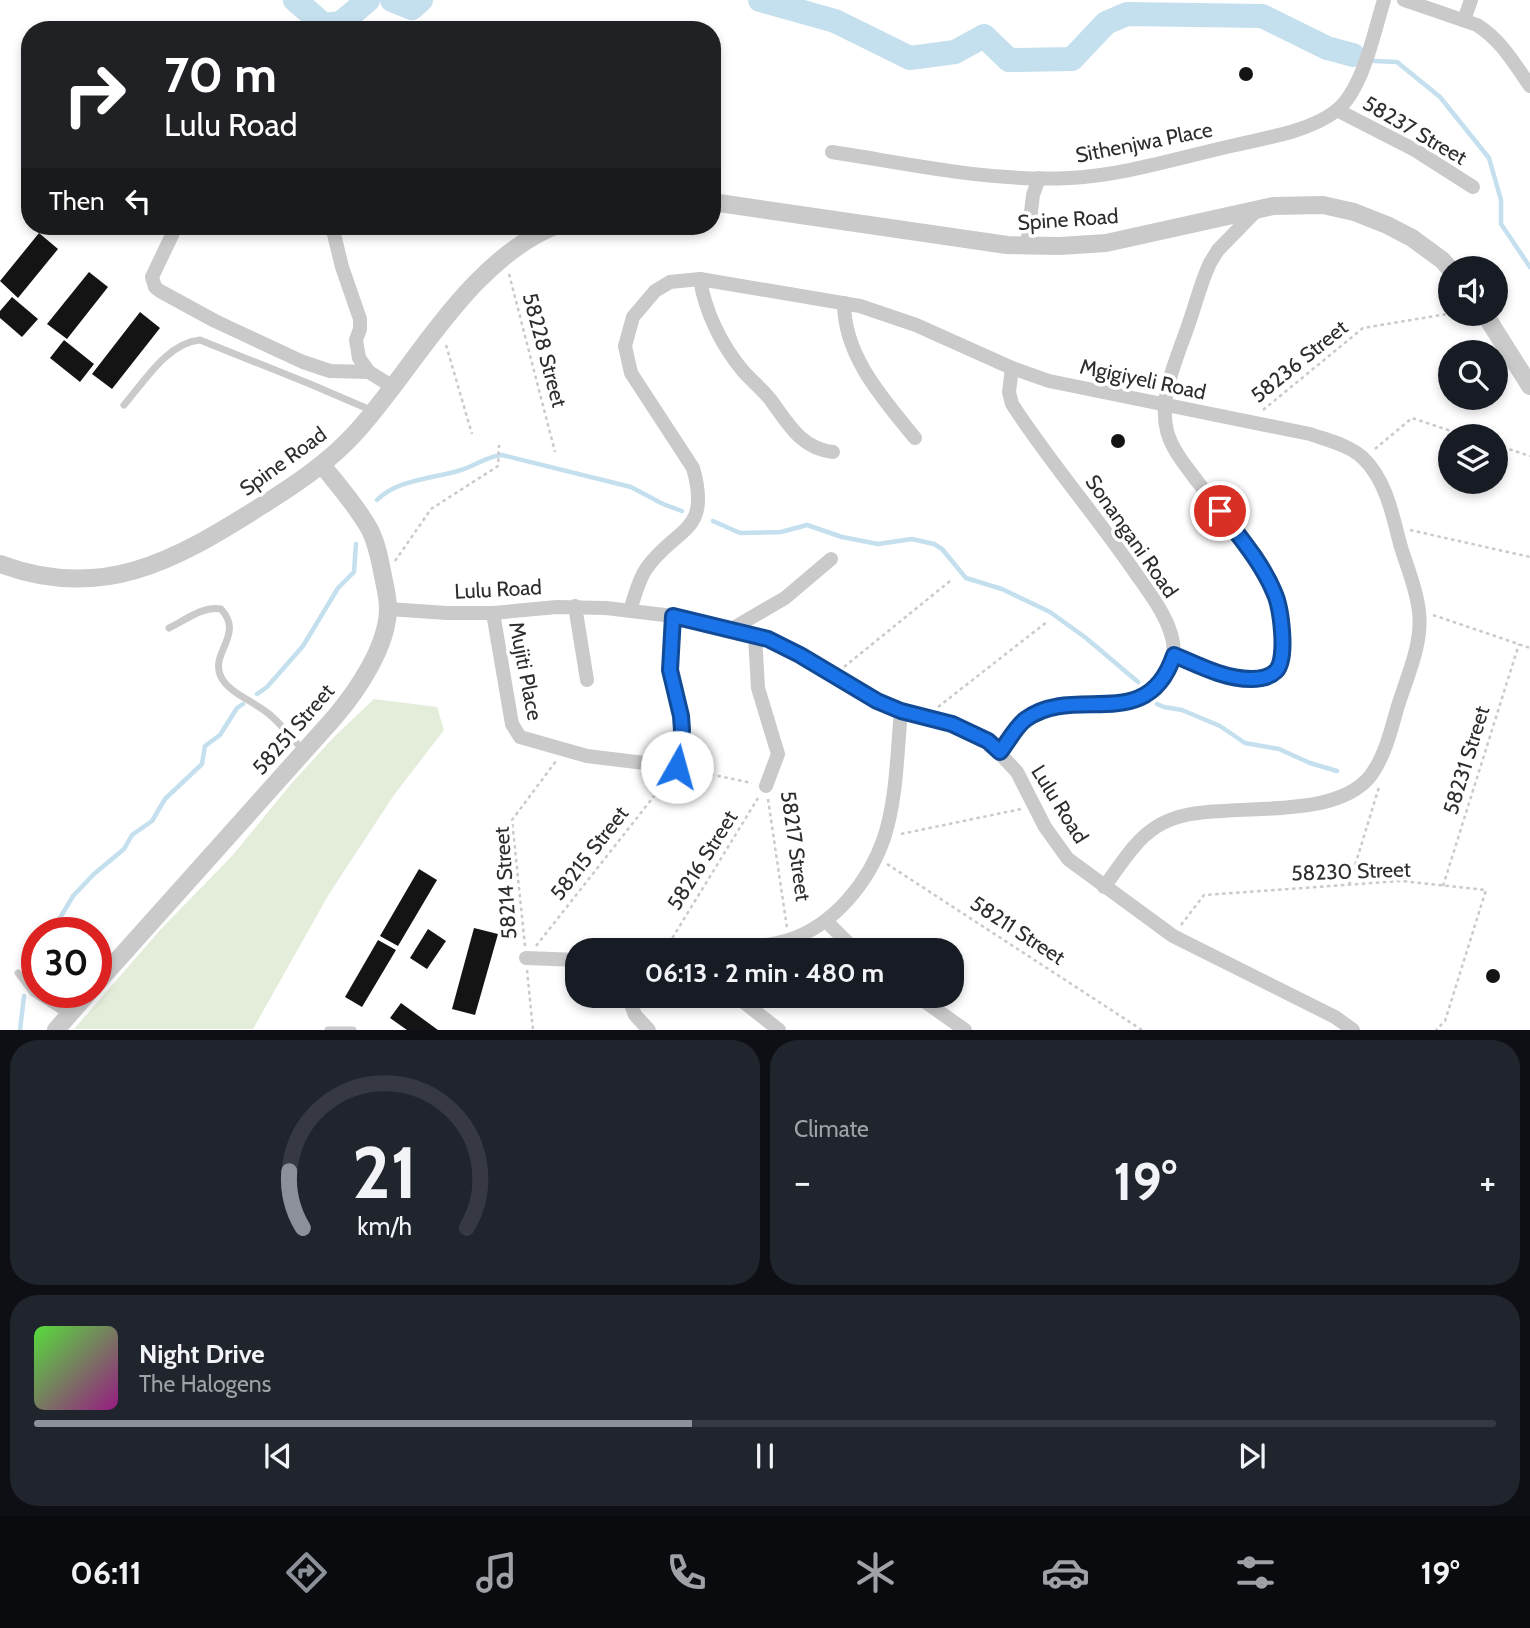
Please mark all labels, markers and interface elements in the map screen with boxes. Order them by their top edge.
text: 70 m [164,45,277,104]
icon: right [49,49,140,140]
street label: 58237 Street [1359,90,1471,170]
text: Lulu Road [164,105,298,144]
street label: Sithenjwa Place [1073,116,1215,169]
icon: left [119,182,157,220]
text: Then [49,185,105,217]
street label: Spine Road [1017,203,1119,235]
map controls [1438,256,1508,494]
button: sound [1438,256,1508,326]
street label: 58228 Street [518,290,572,410]
street label: 58236 Street [1246,314,1352,408]
button: search [1438,340,1508,410]
street label: Mgigiyeli Road [1078,353,1208,405]
street label: Spine Road [235,421,331,501]
button: layers [1438,424,1508,494]
street label: Sonangani Road [1080,470,1184,602]
pin [1190,481,1250,541]
icon: arrive [1201,492,1239,530]
street label: Lulu Road [454,574,542,604]
street label: Mujiti Place [503,620,548,723]
street label: 58251 Street [247,679,339,779]
street label: 58231 Street [1438,703,1494,817]
position arrow [640,730,714,804]
street label: Lulu Road [1026,760,1094,848]
street label: 58217 Street [776,789,816,903]
street label: 58215 Street [545,801,633,905]
street label: 58216 Street [662,806,742,914]
street label: 58214 Street [489,826,521,940]
street label: 58230 Street [1291,856,1411,886]
street label: 58211 Street [966,890,1070,970]
speed limit sign: 30 [21,917,112,1008]
text: 06:13 · 2 min · 480 m [645,957,884,989]
text: Climate [794,1115,869,1143]
text: 21 [352,1129,418,1217]
text: 19° [1113,1150,1177,1213]
text: − [794,1158,811,1205]
text: + [1479,1158,1496,1205]
text: km/h [358,1211,412,1241]
text: Night Drive [139,1338,265,1370]
text: The Halogens [139,1370,271,1398]
icon: previous [259,1437,297,1475]
icon: pause [746,1437,784,1475]
icon: next [1233,1437,1271,1475]
icon: directions [282,1548,331,1597]
icon: music [472,1548,521,1597]
icon: phone [662,1548,711,1597]
icon: climate [851,1548,900,1597]
icon: car [1041,1548,1090,1597]
icon: filters [1231,1548,1280,1597]
text: 06:11 [70,1553,142,1592]
text: 19° [1421,1553,1460,1592]

